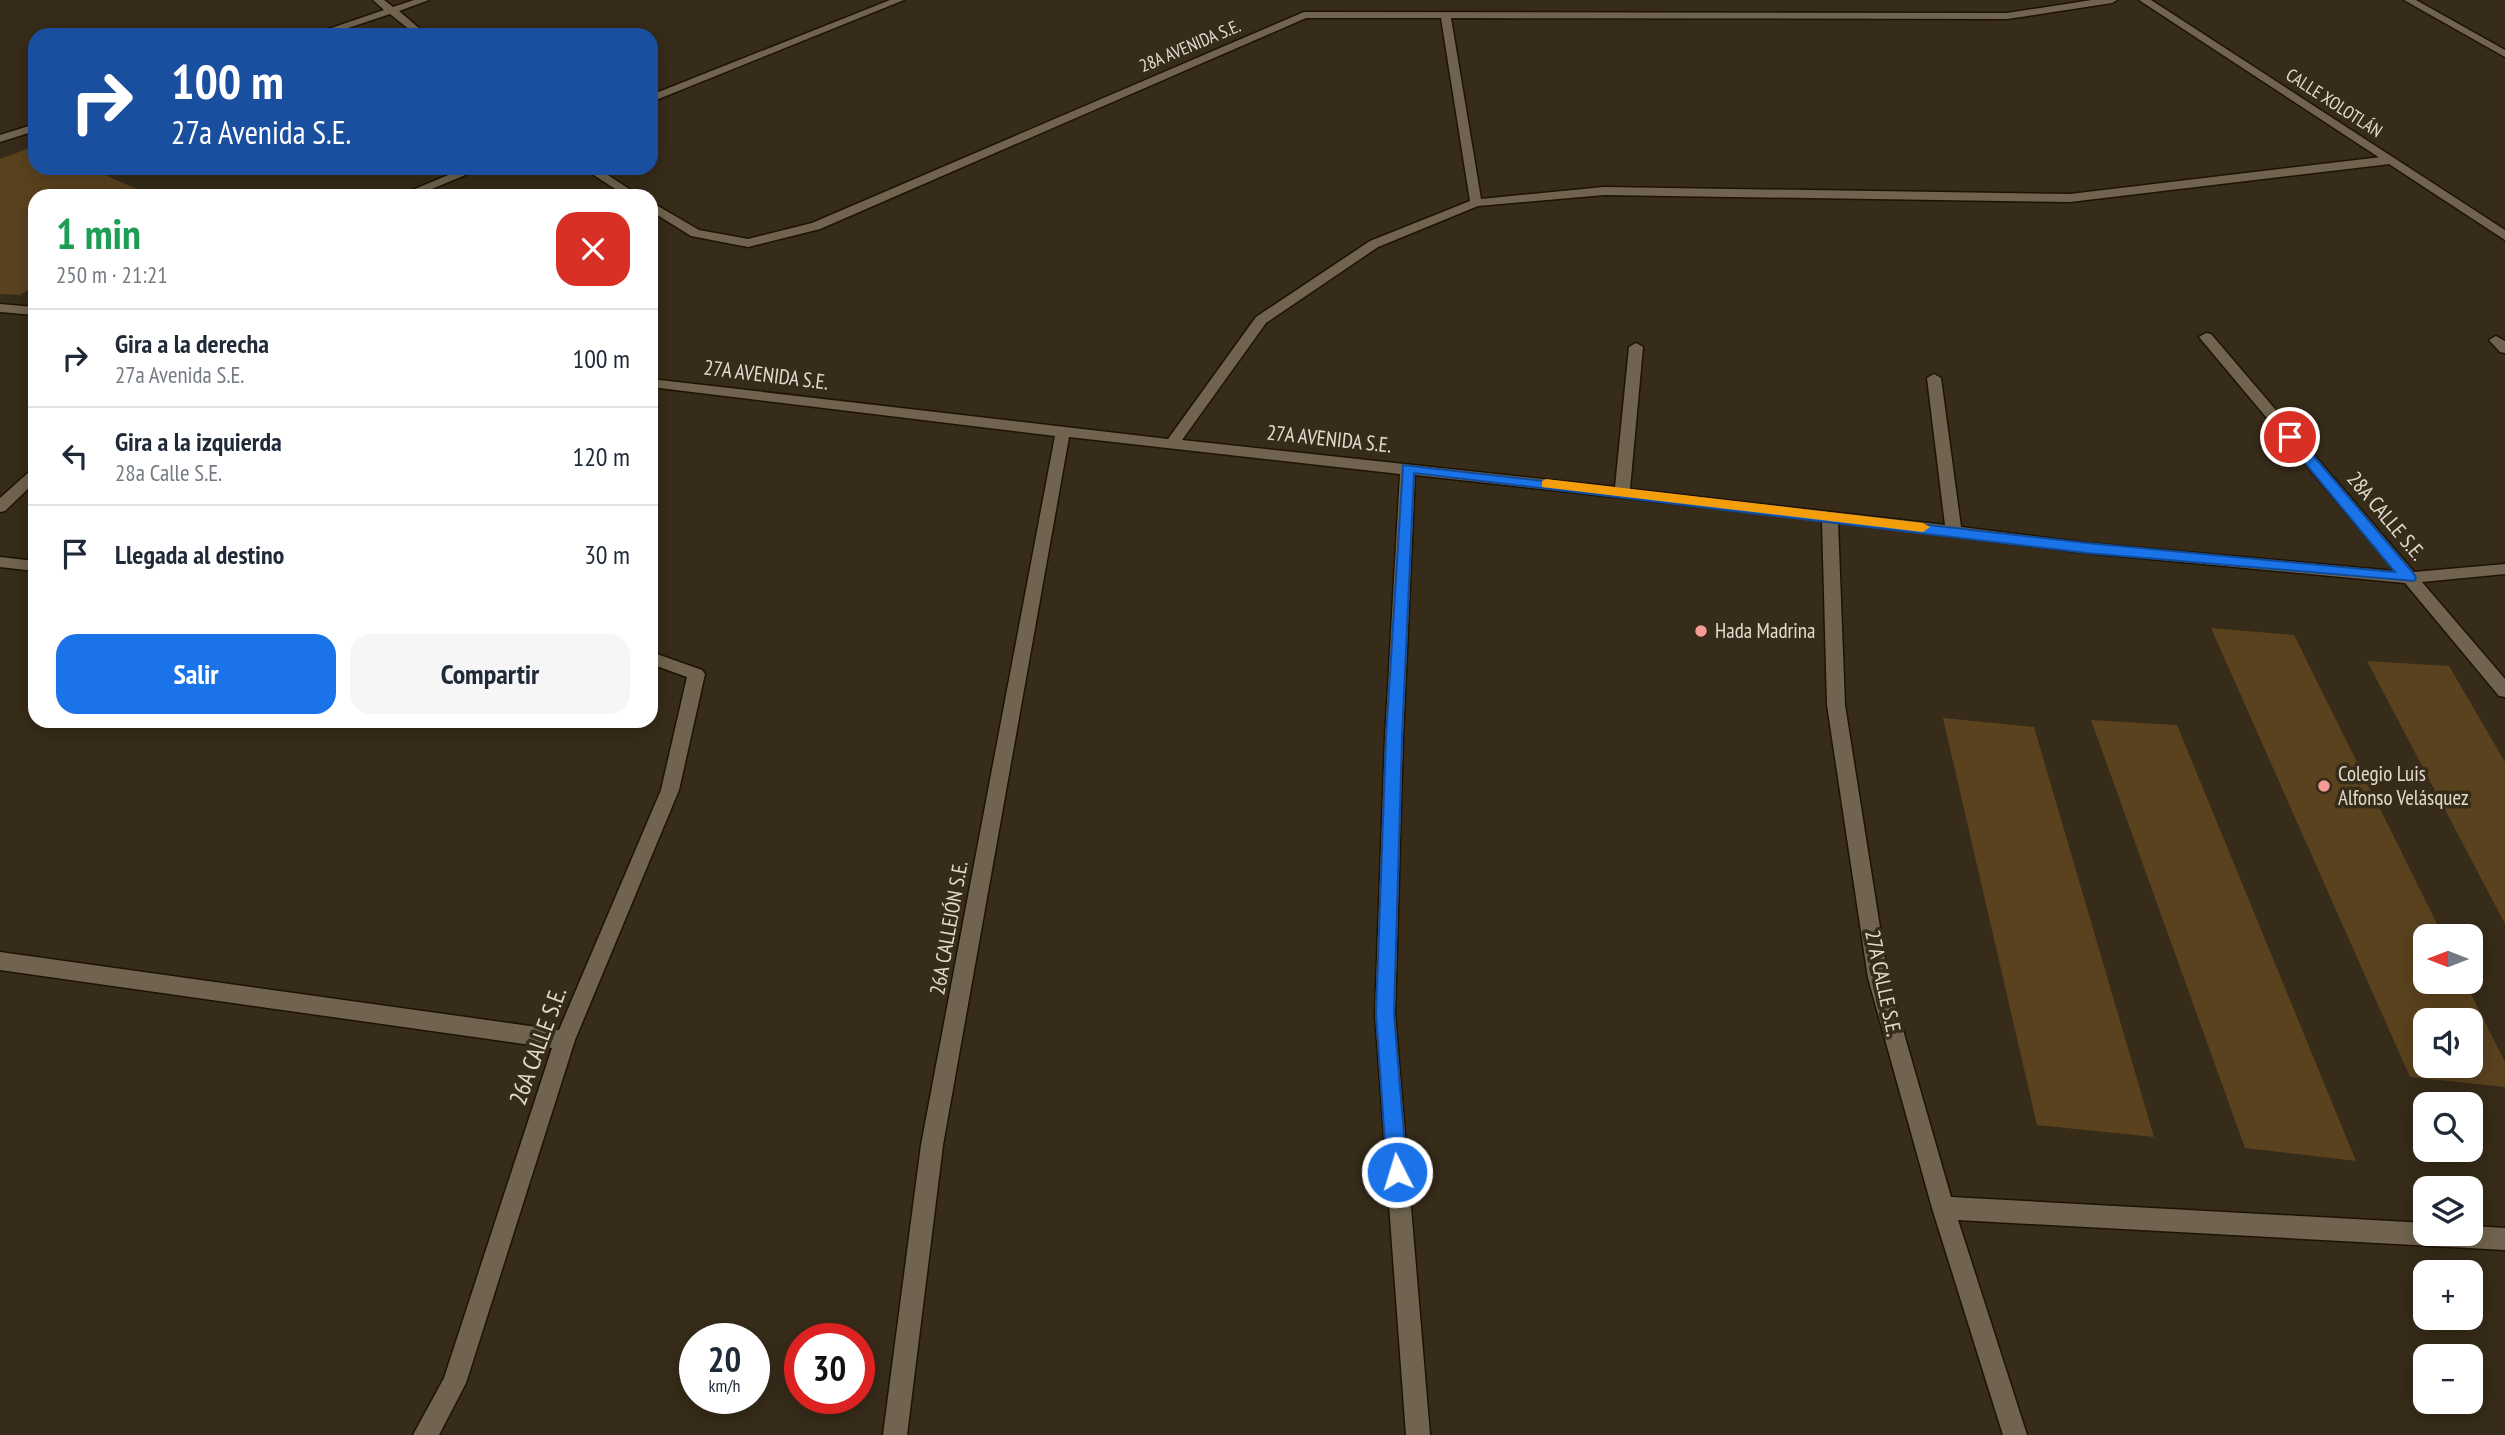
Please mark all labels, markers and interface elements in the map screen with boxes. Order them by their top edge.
street label: 28A AVENIDA S.E. [1136,14,1244,77]
text: 100 m [171,49,284,113]
icon: right [56,56,147,147]
street label: CALLE XOLOTLÁN [2282,63,2387,142]
text: 27a Avenida S.E. [171,111,351,153]
text: 1 min [56,206,141,261]
button: close [556,212,630,286]
text: 250 m · 21:21 [56,260,168,289]
text: Gira a la derecha [115,327,269,360]
icon: right [56,339,94,377]
text: 100 m [572,342,630,375]
street label: 27A AVENIDA S.E. [702,353,830,396]
text: 27a Avenida S.E. [115,360,244,389]
pin [2260,407,2320,467]
icon: arrive [2271,418,2309,456]
street label: 27A AVENIDA S.E. [1265,419,1393,458]
text: Gira a la izquierda [115,425,282,458]
icon: left [56,437,94,475]
text: 120 m [572,440,630,473]
text: 28a Calle S.E. [115,458,222,487]
street label: 28A CALLE S.E. [2341,466,2431,566]
icon: arrive [56,535,94,573]
text: Llegada al destino [115,538,284,571]
text: 30 m [584,538,630,571]
place label: Hada Madrina [1715,617,1815,644]
marker: Hada Madrina [1693,623,1709,639]
button: Salir [56,634,336,714]
button: Compartir [350,634,630,714]
place label: Colegio Luis Alfonso Velásquez [2338,760,2468,811]
marker: Colegio Luis Alfonso Velásquez [2316,778,2332,794]
street label: 26A CALLEJÓN S.E. [923,859,974,997]
north arrow [2413,924,2483,994]
map controls [2413,924,2483,1414]
street label: 27A CALLE S.E. [1859,927,1908,1038]
street label: 26A CALLE S.E. [502,983,573,1109]
button: sound [2413,1008,2483,1078]
button: search [2413,1092,2483,1162]
position arrow [1360,1135,1434,1209]
button: layers [2413,1176,2483,1246]
button: + [2413,1260,2483,1330]
speed limit sign: 30 [784,1323,875,1414]
text: 20 [708,1336,741,1382]
button: − [2413,1344,2483,1414]
text: km/h [709,1374,740,1397]

